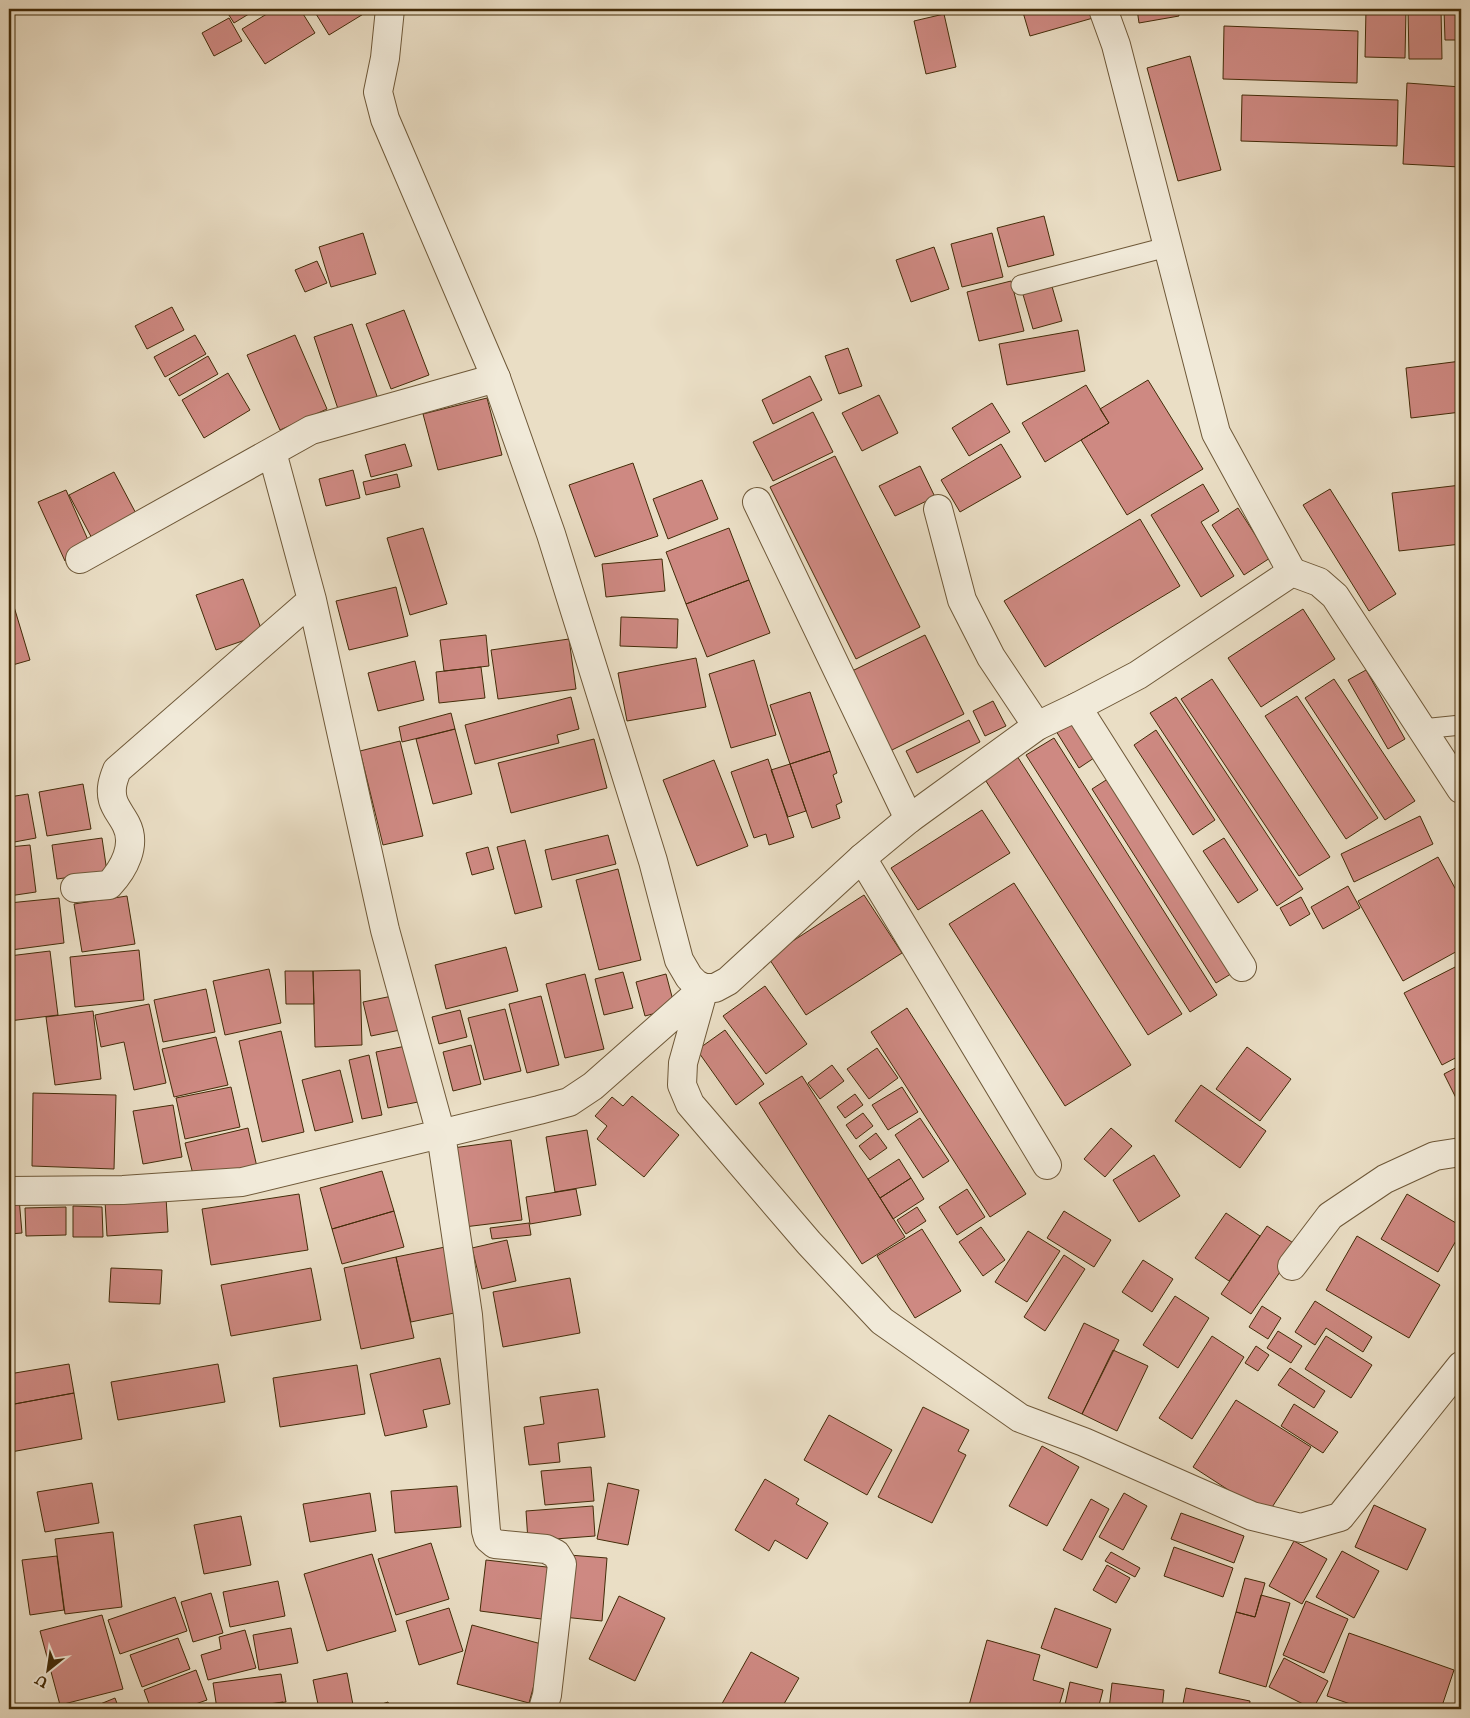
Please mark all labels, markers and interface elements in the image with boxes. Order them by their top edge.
north arrow [22,1646,72,1696]
text: U [31,1669,53,1692]

